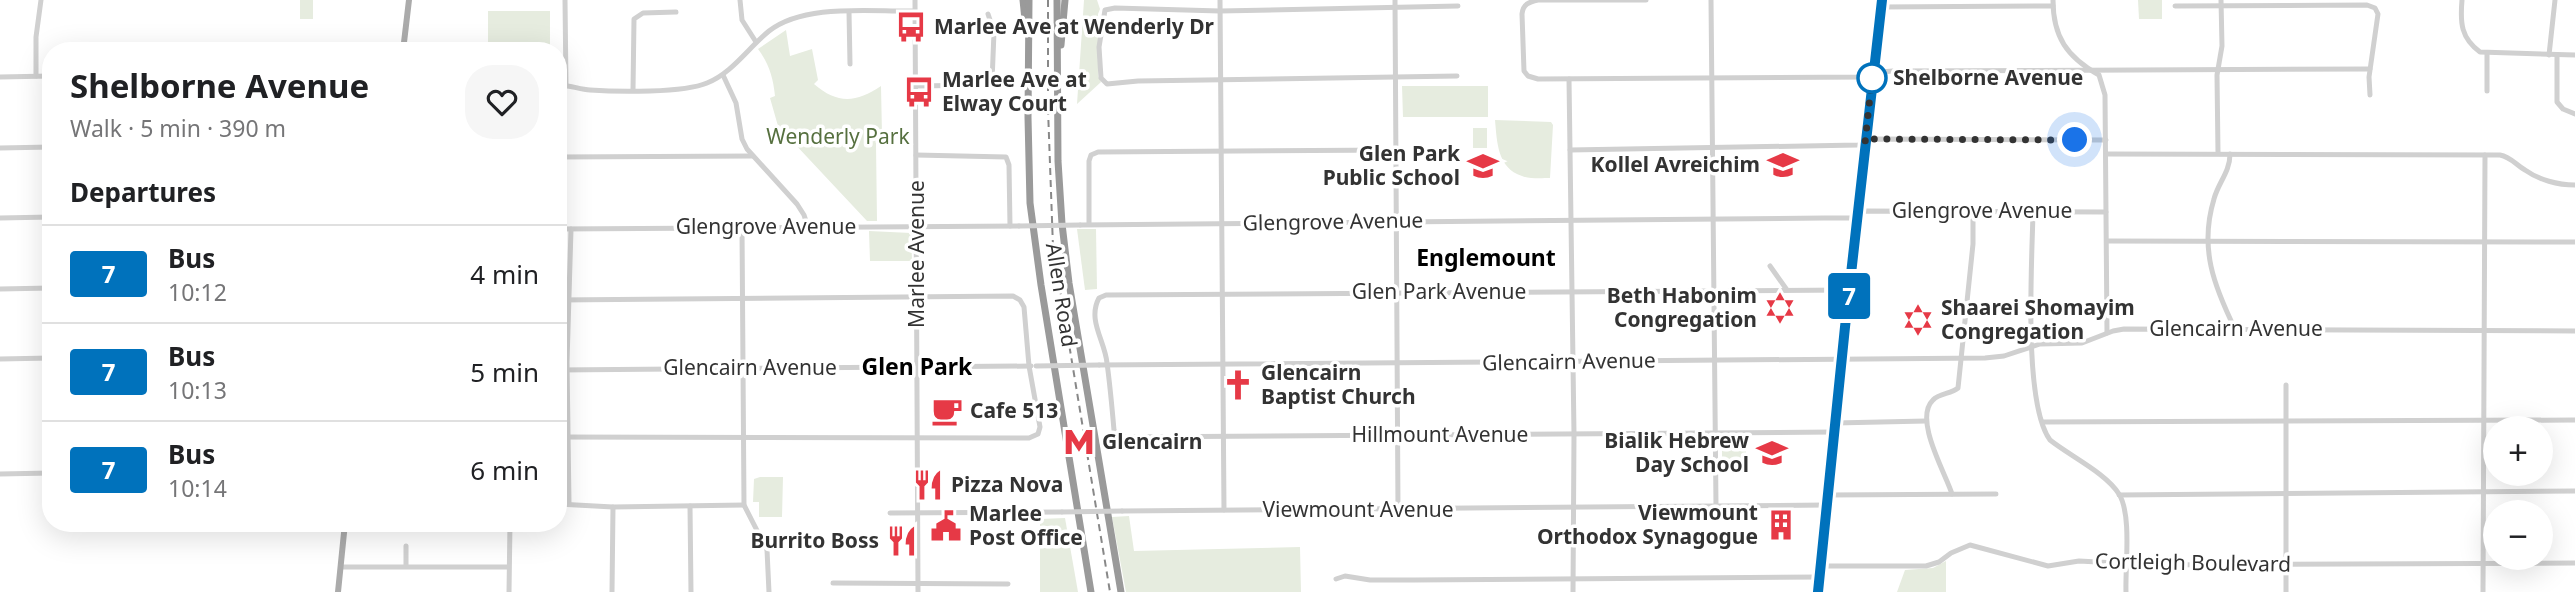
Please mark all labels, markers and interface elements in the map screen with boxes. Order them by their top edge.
bus stop icon: Marlee Ave at Wenderly Dr [894,10,928,44]
place label: Marlee Ave at Wenderly Dr [934,12,1215,40]
text: Shelborne Avenue [70,63,369,108]
marker: Shelborne Avenue [1857,63,1887,93]
place label: Shelborne Avenue [1893,63,2083,91]
button: heart [465,65,539,139]
place label: Marlee Ave at Elway Court [942,65,1087,117]
bus stop icon: Marlee Ave at Elway Court [902,75,936,109]
text: Walk · 5 min · 390 m [70,112,286,144]
park label: Wenderly Park [766,122,910,150]
your location [2057,122,2092,157]
place label: Glen Park Public School [1323,139,1461,191]
school or university icon: Kollel Avreichim [1766,148,1800,182]
school or university icon: Glen Park Public School [1466,149,1500,183]
place label: Kollel Avreichim [1591,150,1760,178]
text: Departures [70,174,216,210]
street label: Marlee Avenue [902,180,930,328]
street label: Glengrove Avenue [1892,196,2072,224]
street label: Glengrove Avenue [1242,205,1424,237]
street label: Glengrove Avenue [676,212,856,240]
text: Bus [168,240,215,276]
street label: Allen Road [1040,241,1084,349]
district label: Englemount [1416,241,1556,273]
text: 4 min [470,256,539,292]
text: 7 [102,257,115,290]
line badge: 7 [1826,273,1872,319]
text: 10:12 [168,276,227,308]
street label: Glen Park Avenue [1352,277,1526,305]
text: 7 [1842,279,1856,312]
place label: Beth Habonim Congregation [1607,281,1757,333]
synagogue icon: Beth Habonim Congregation [1763,291,1797,325]
place label: Shaarei Shomayim Congregation [1941,293,2135,345]
synagogue icon: Shaarei Shomayim Congregation [1901,303,1935,337]
street label: Glencairn Avenue [2149,314,2323,342]
text: Bus [168,338,215,374]
street label: Glencairn Avenue [1482,345,1656,377]
district label: Glen Park [862,350,973,382]
street label: Glencairn Avenue [663,353,837,381]
text: 5 min [470,354,539,390]
text: 7 [102,355,115,388]
place label: Glencairn Baptist Church [1261,358,1416,410]
church icon: Glencairn Baptist Church [1221,368,1255,402]
text: 10:13 [168,374,227,406]
cafe icon: Cafe 513 [930,394,964,428]
place label: Cafe 513 [970,396,1058,424]
map controls [2483,416,2553,570]
button: + [2483,416,2553,486]
street label: Hillmount Avenue [1352,420,1528,448]
metro station icon: Glencairn [1062,425,1096,459]
place label: Bialik Hebrew Day School [1604,426,1749,478]
place label: Glencairn [1102,427,1202,455]
text: Bus [168,436,215,472]
school or university icon: Bialik Hebrew Day School [1755,436,1789,470]
text: 6 min [470,452,539,488]
text: 7 [102,453,115,486]
restaurant icon: Pizza Nova [911,468,945,502]
place label: Pizza Nova [951,470,1063,498]
text: 10:14 [168,472,227,504]
street label: Viewmount Avenue [1262,495,1454,523]
place label: Viewmount Orthodox Synagogue [1537,498,1758,550]
place label: Marlee Post Office [969,499,1083,551]
button: − [2483,500,2553,570]
building icon: Viewmount Orthodox Synagogue [1764,508,1798,542]
public building icon: Marlee Post Office [929,509,963,543]
restaurant icon: Burrito Boss [885,524,919,558]
place label: Burrito Boss [750,526,879,554]
street label: Cortleigh Boulevard [2095,546,2291,578]

